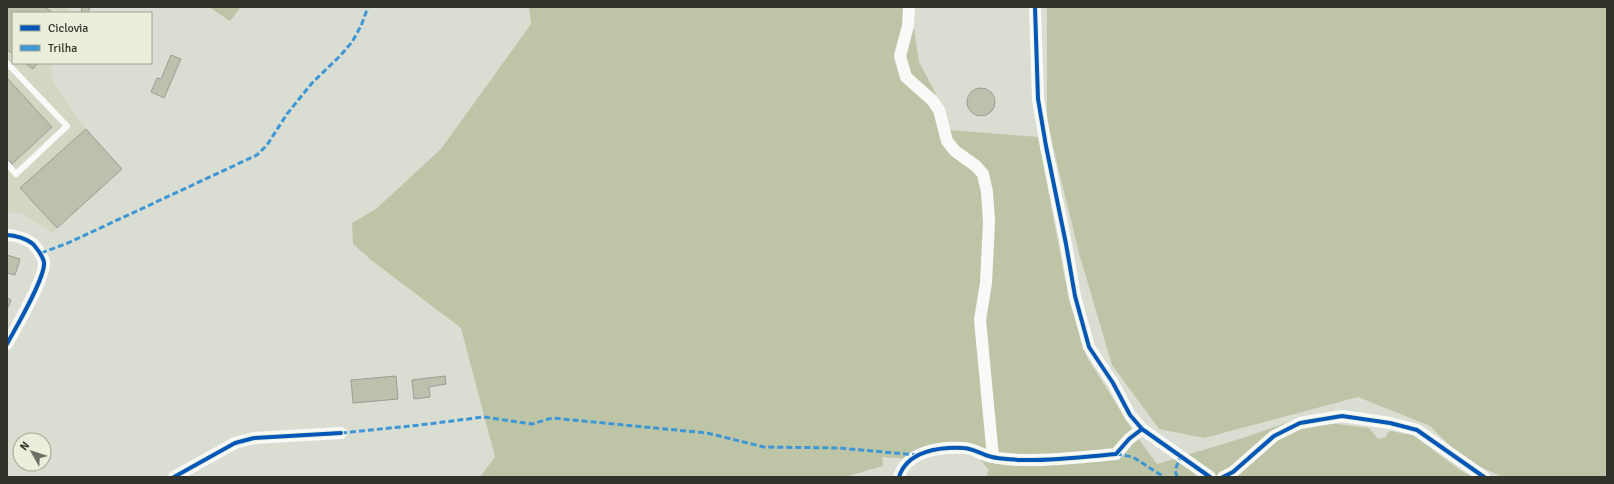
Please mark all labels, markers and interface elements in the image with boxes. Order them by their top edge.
legend [12,12,152,64]
text: Ciclovia [48,21,88,36]
text: Trilha [48,41,77,56]
north arrow [12,432,52,472]
text: N [17,439,32,453]

